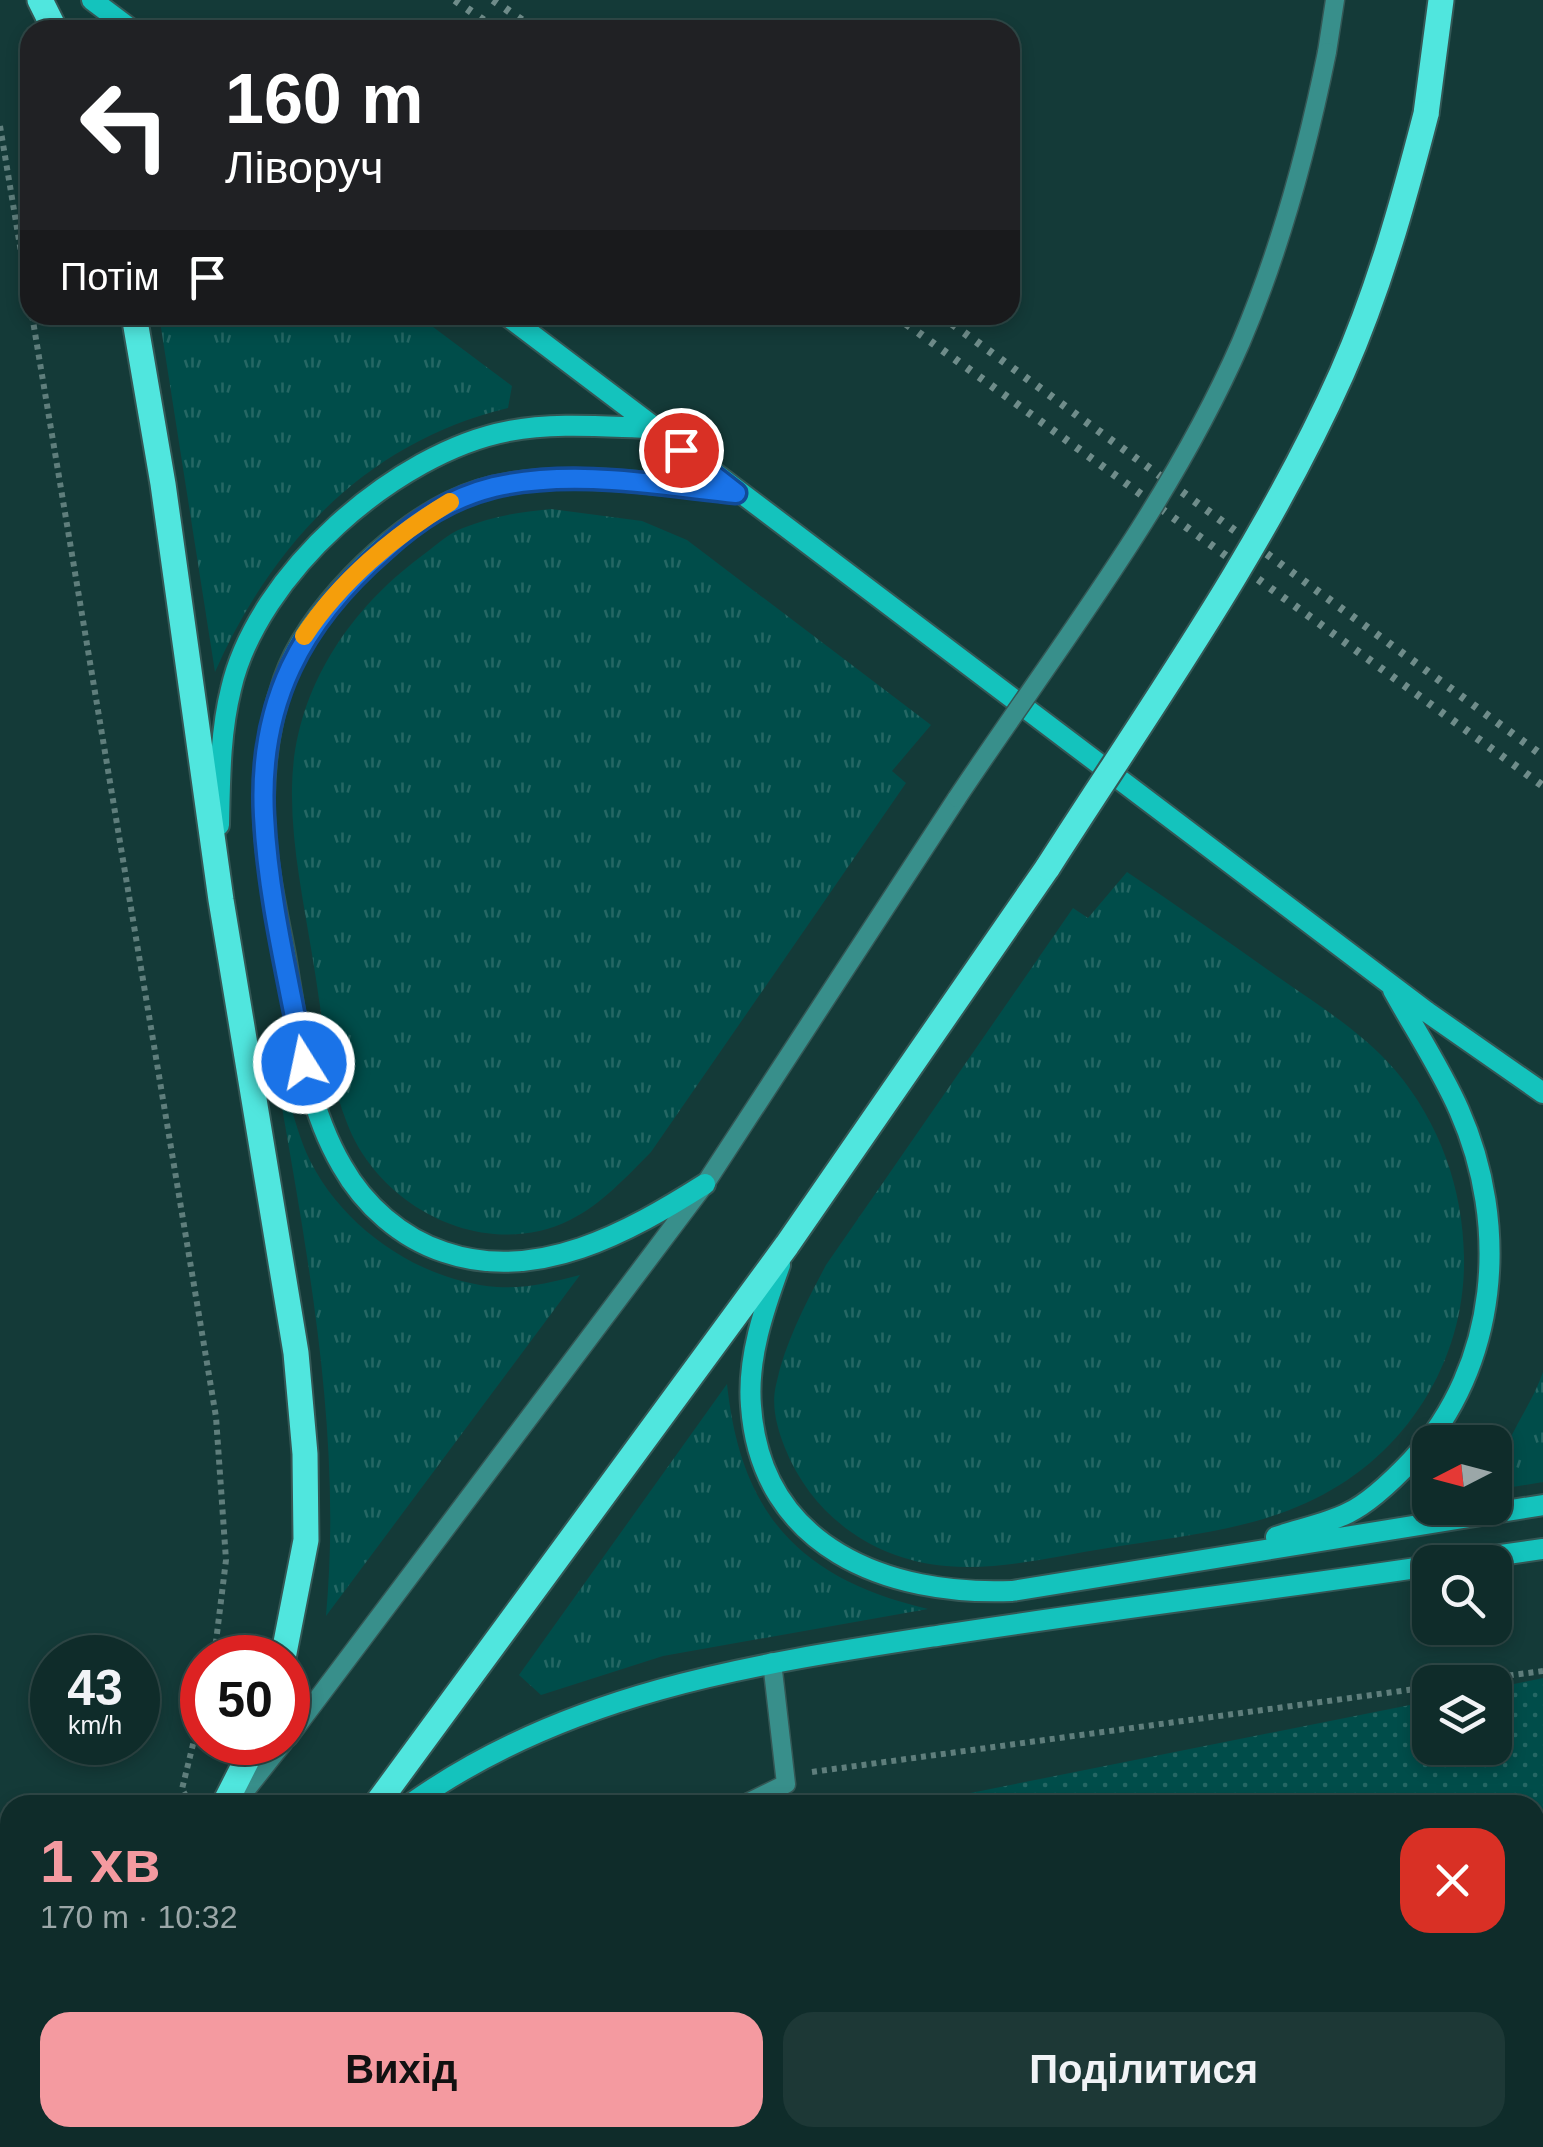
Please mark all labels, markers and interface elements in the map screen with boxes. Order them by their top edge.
icon: left [60,60,190,190]
text: 160 m [225,60,423,138]
text: Ліворуч [225,142,383,193]
icon: arrive [180,250,235,305]
text: Потім [60,256,160,298]
pin [639,408,724,493]
icon: arrive [654,423,709,478]
position arrow [252,1011,356,1115]
north arrow [1412,1425,1512,1525]
map controls [1412,1425,1512,1765]
button: search [1412,1545,1512,1645]
speed limit sign: 50 [180,1635,310,1765]
text: 43 [67,1660,123,1716]
button: layers [1412,1665,1512,1765]
text: km/h [68,1711,122,1739]
text: 1 хв [40,1828,160,1895]
button: close [1400,1828,1505,1933]
text: 170 m · 10:32 [40,1899,237,1935]
button: Вихід [40,2012,763,2127]
button: Поділитися [783,2012,1505,2127]

